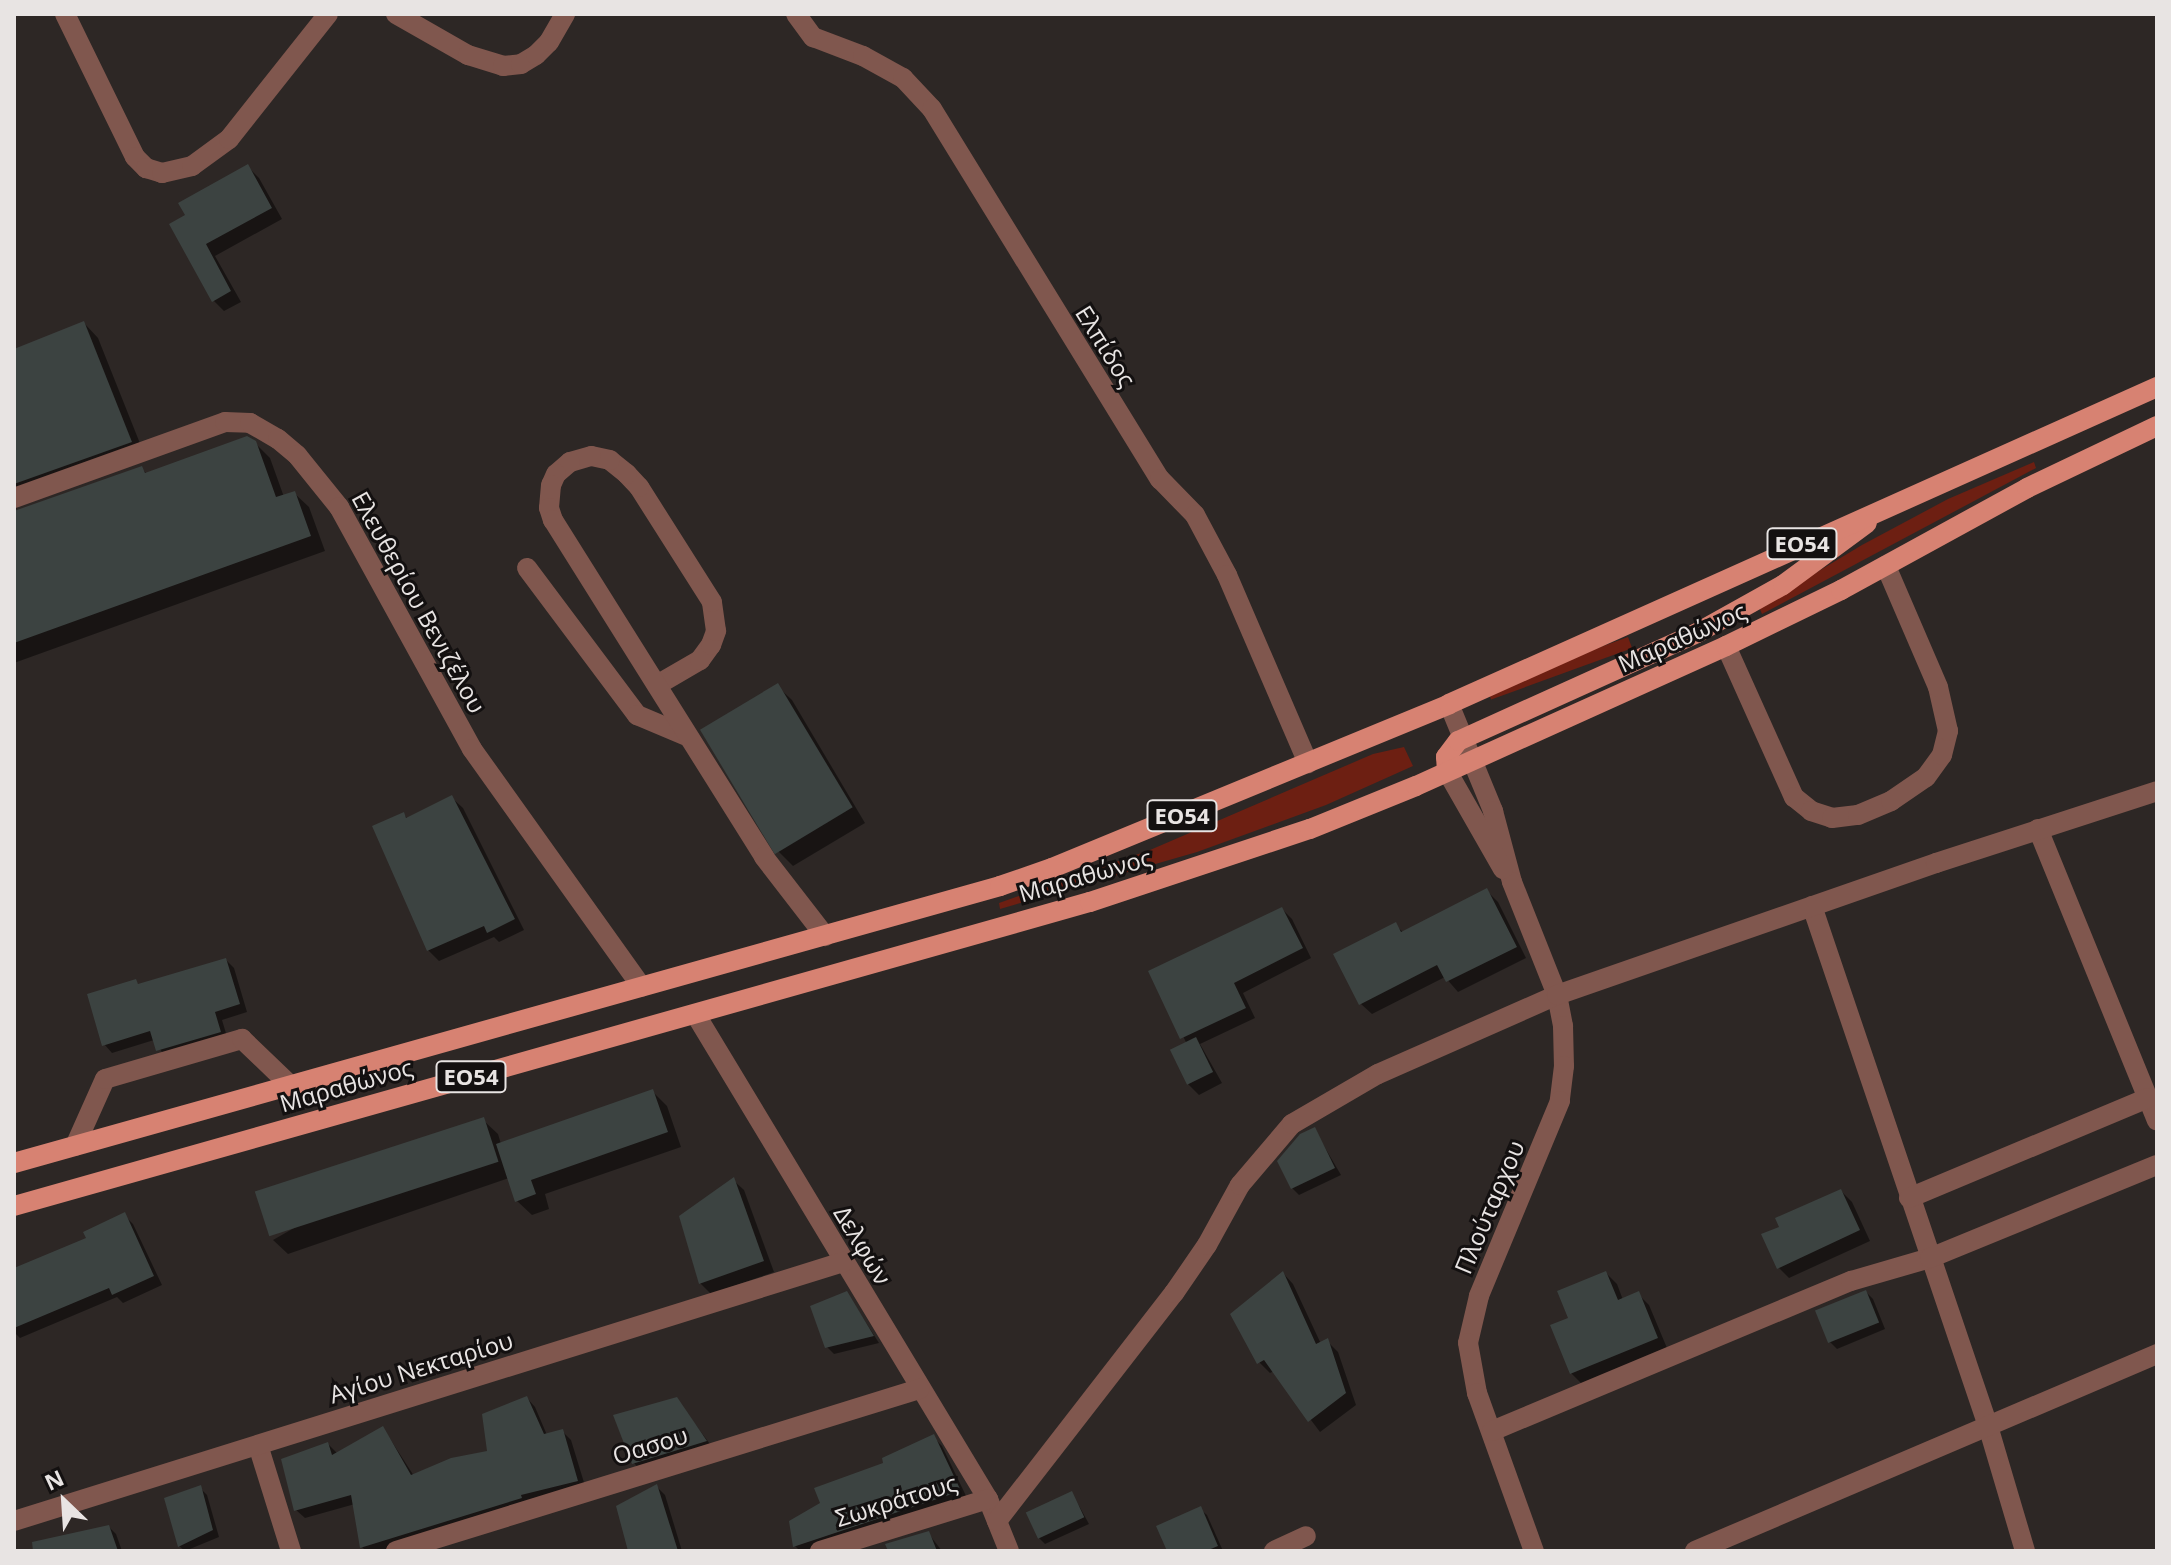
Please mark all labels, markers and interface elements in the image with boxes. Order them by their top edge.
street label: Ελπίδος [1070,300,1142,392]
street label: Ελευθερίου Βενιζέλου [346,486,492,718]
road number: ΕΟ54 [1766,526,1838,562]
street label: Μαραθώνος [1614,596,1750,678]
road number: ΕΟ54 [1146,798,1218,834]
street label: Μαραθώνος [1015,842,1155,908]
street label: Μαραθώνος [276,1052,416,1118]
road number: ΕΟ54 [435,1059,507,1095]
street label: Πλούταρχου [1448,1136,1530,1278]
street label: Δελφών [828,1200,898,1290]
street label: Αγίου Νεκταρίου [326,1325,516,1409]
street label: Οασου [609,1420,691,1470]
north arrow [24,1461,104,1541]
text: N [39,1462,68,1497]
street label: Σωκράτους [832,1468,960,1532]

